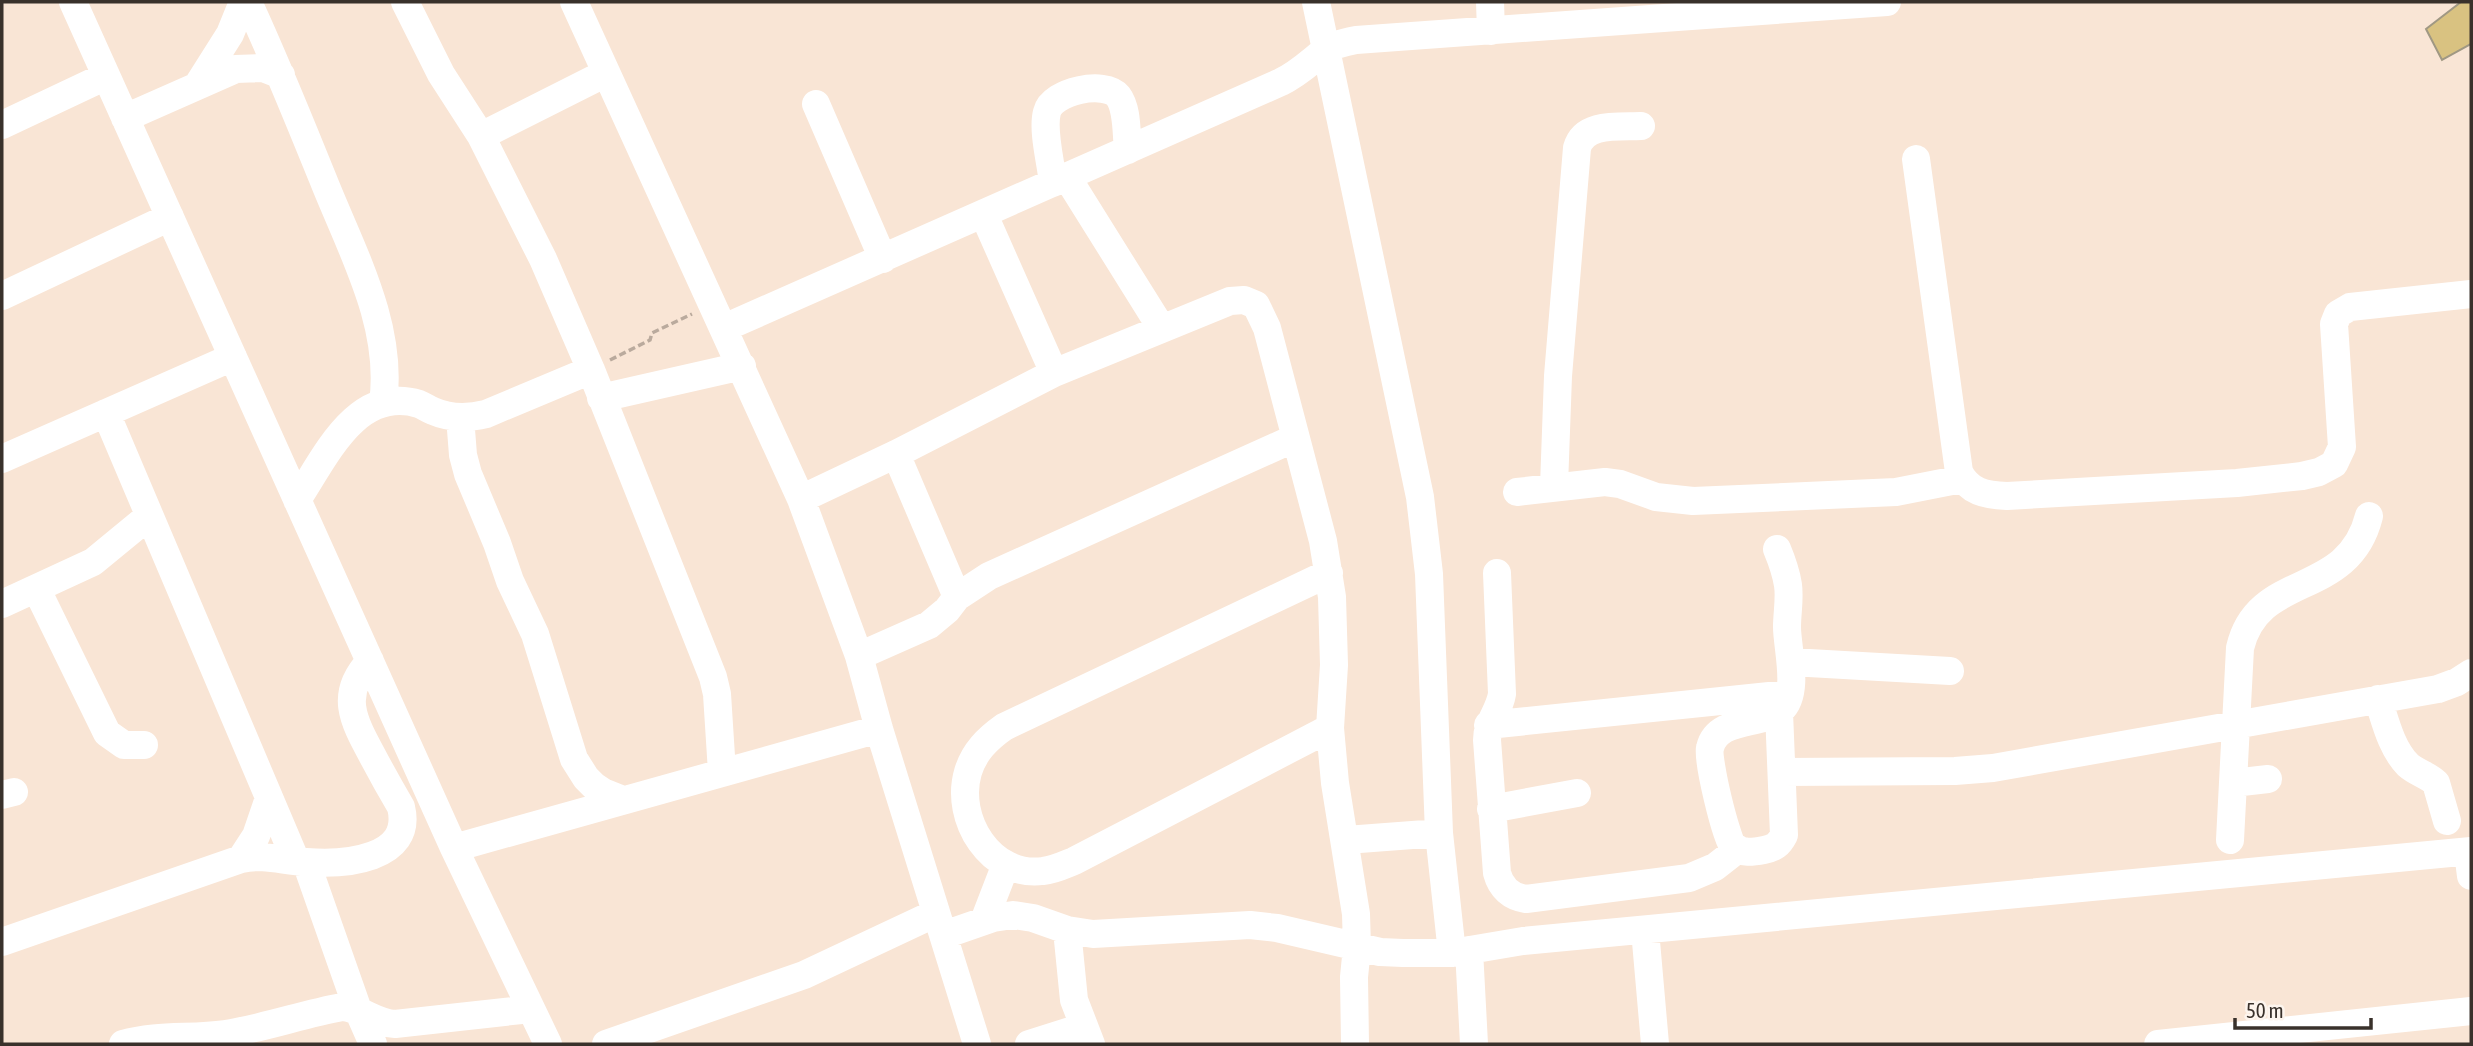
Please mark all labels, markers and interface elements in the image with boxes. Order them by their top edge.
scale bar [2235,986,2372,1030]
text: 50 m [2246,998,2284,1022]

